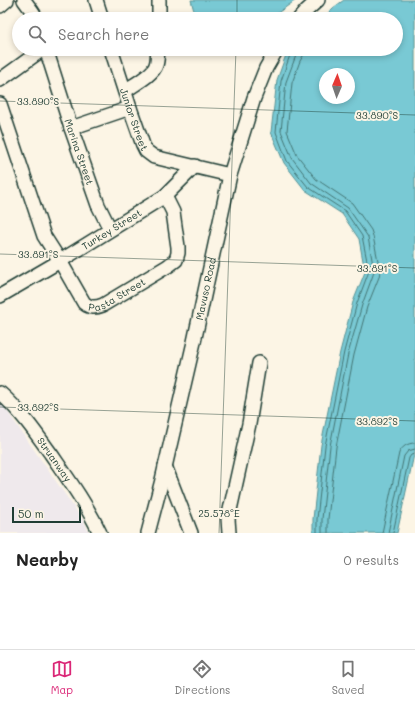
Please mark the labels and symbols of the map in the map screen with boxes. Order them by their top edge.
north arrow [319,68,355,104]
street label: Junior Street [117,86,152,153]
text: 33.890°S [17,94,60,108]
text: 33.890°S [356,108,399,122]
street label: Marina Street [61,117,97,187]
street label: Turkey Street [79,205,144,253]
text: 33.891°S [18,247,59,261]
street label: Mavuso Road [192,256,219,321]
text: 33.891°S [357,261,398,275]
street label: Pasta Street [87,274,148,314]
text: 33.892°S [17,400,59,414]
text: 33.892°S [356,414,398,428]
street label: Struanway [34,434,75,484]
scale bar [12,505,81,524]
text: 25.578°E [198,506,240,520]

